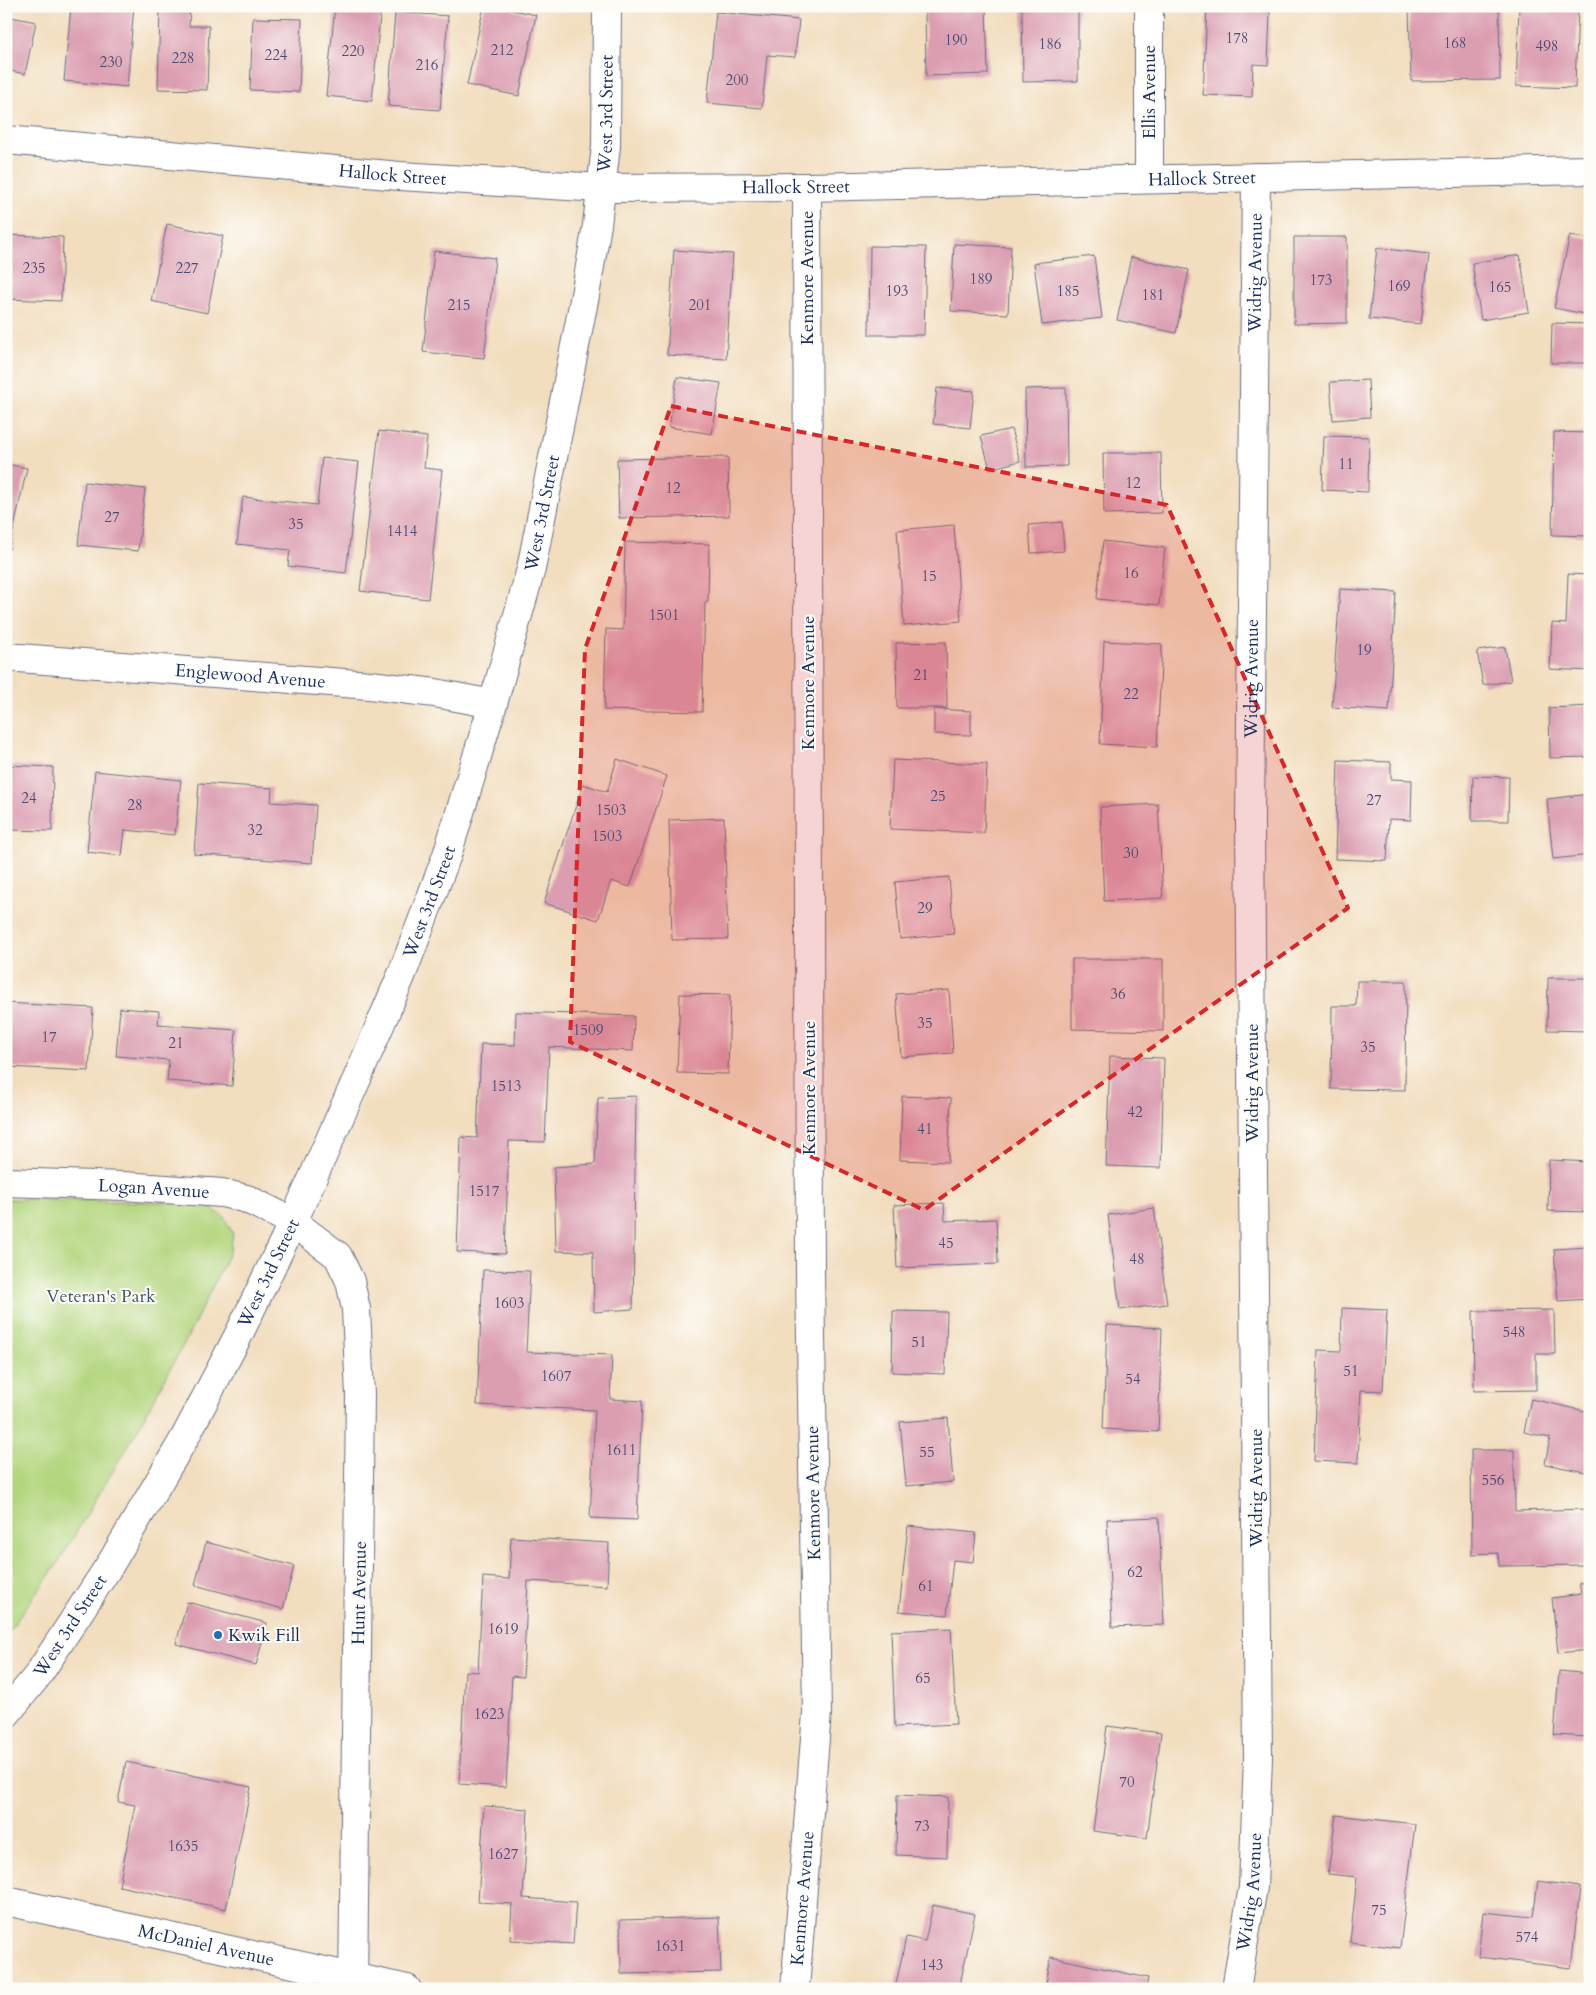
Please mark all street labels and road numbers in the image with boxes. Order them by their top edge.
street label: Ellis Avenue [1137,45,1162,139]
street label: West 3rd Street [591,54,620,175]
street label: Hallock Street [338,158,447,192]
street label: Hallock Street [1148,165,1256,193]
street label: Hallock Street [742,174,850,200]
street label: Kenmore Avenue [795,211,820,345]
street label: Widrig Avenue [1243,213,1269,333]
street label: West 3rd Street [519,453,566,575]
street label: Kenmore Avenue [796,616,821,750]
street label: Widrig Avenue [1239,619,1265,739]
street label: Englewood Avenue [174,658,326,695]
street label: West 3rd Street [397,843,462,963]
street label: Kenmore Avenue [797,1021,822,1155]
street label: Widrig Avenue [1240,1023,1265,1144]
street label: Logan Avenue [98,1173,211,1205]
street label: West 3rd Street [231,1215,306,1333]
street label: Kenmore Avenue [800,1425,827,1561]
street label: Widrig Avenue [1244,1428,1269,1549]
street label: Hunt Avenue [346,1541,373,1645]
street label: West 3rd Street [27,1570,113,1683]
street label: Kenmore Avenue [785,1830,821,1967]
street label: Widrig Avenue [1230,1832,1268,1954]
street label: McDaniel Avenue [136,1918,277,1973]

